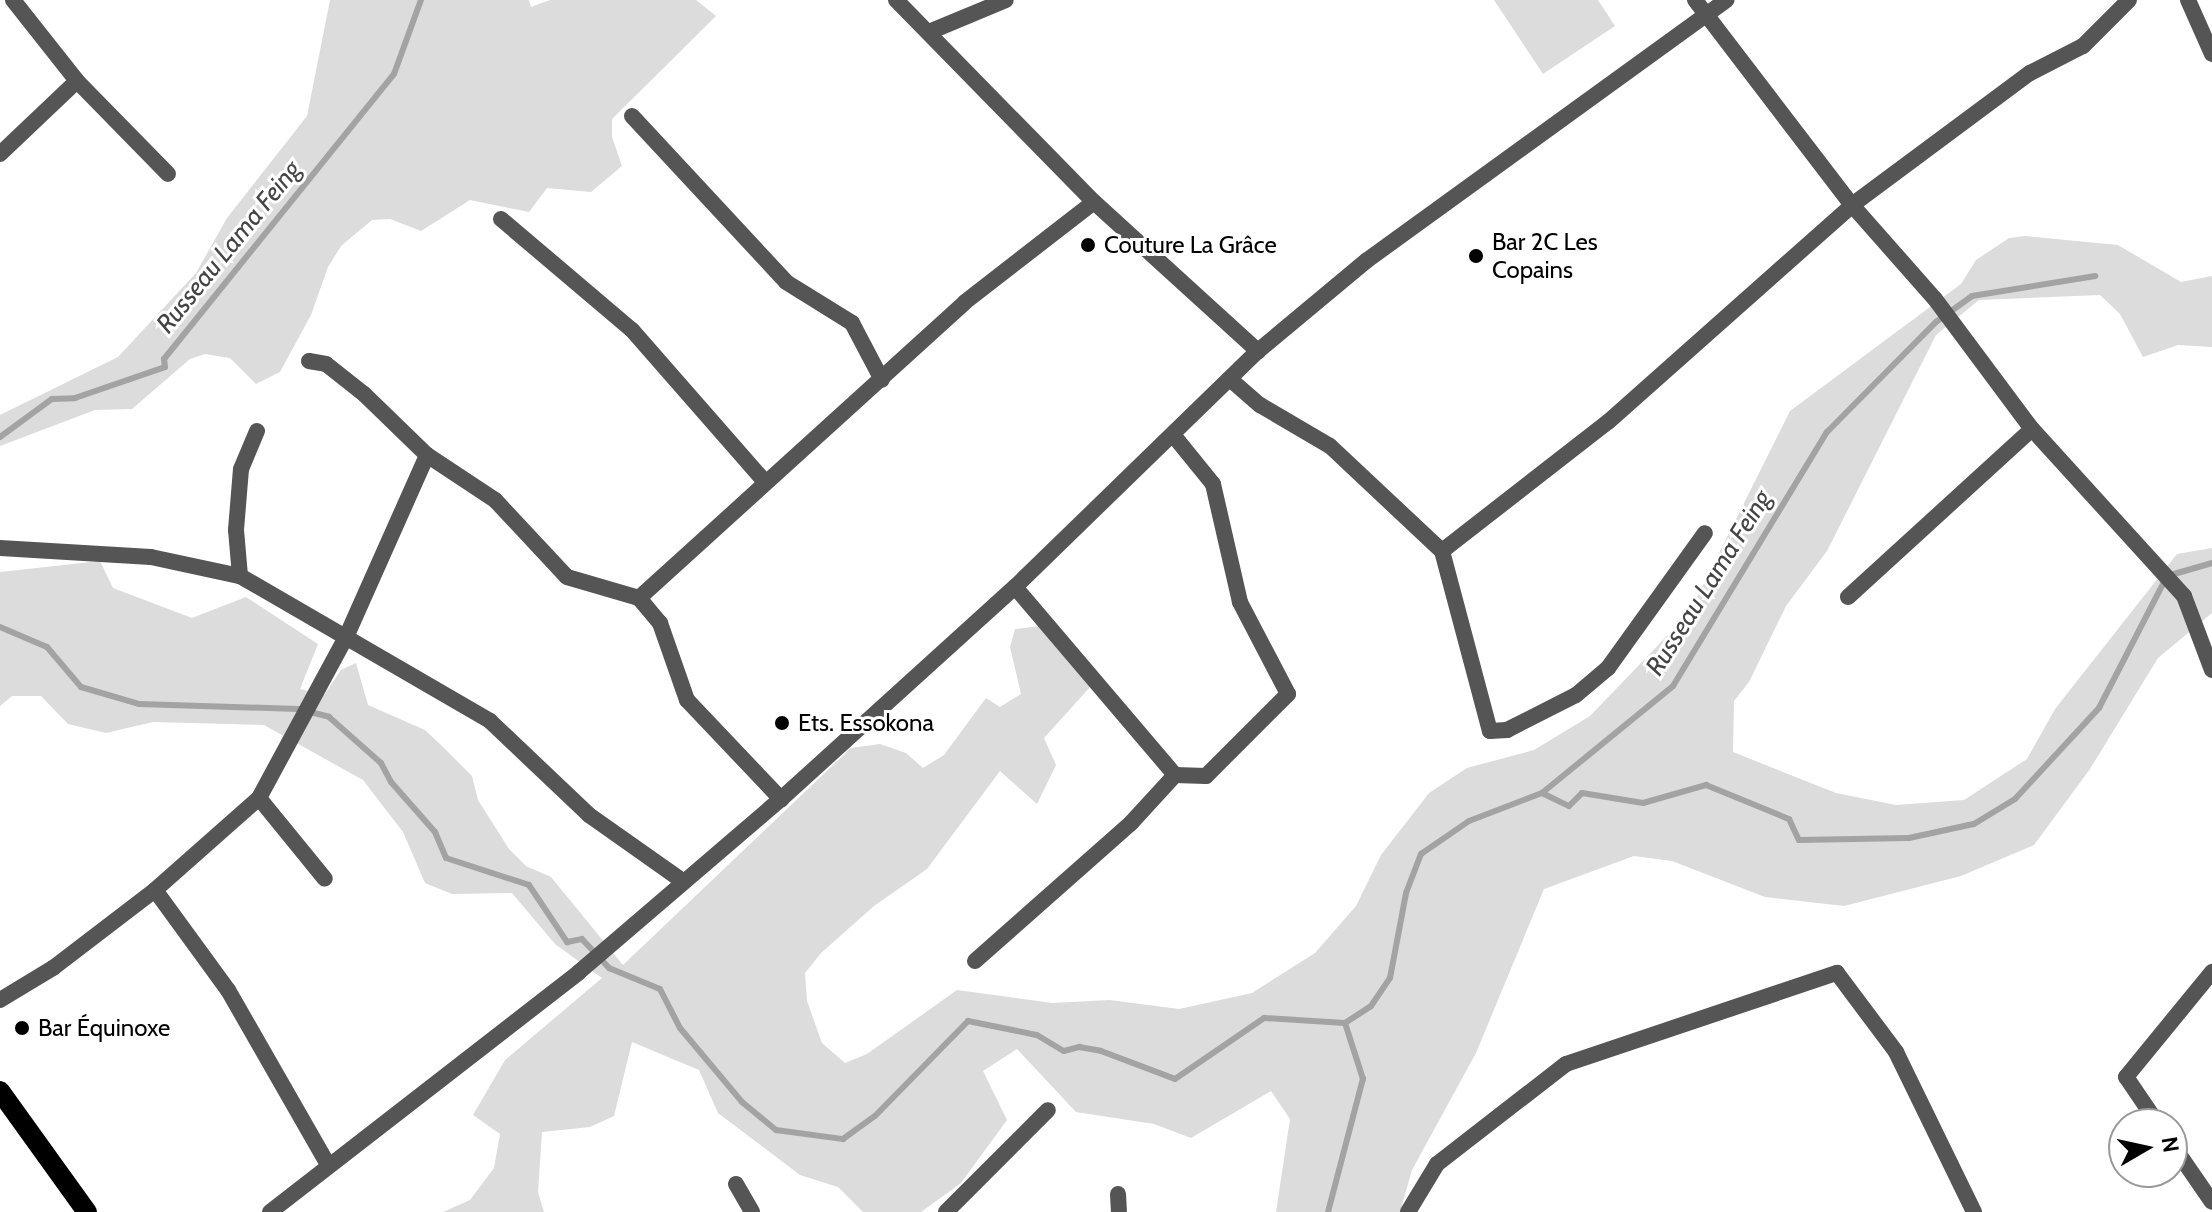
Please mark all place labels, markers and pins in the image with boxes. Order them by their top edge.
place label: Bar 2C Les Copains [1492,228,1598,284]
place label: Couture La Grâce [1104,231,1277,259]
marker: Couture La Grâce [1079,236,1097,254]
marker: Bar 2C Les Copains [1467,247,1485,265]
place label: Ets. Essokona [798,709,934,737]
marker: Ets. Essokona [773,714,791,732]
place label: Bar Équinoxe [38,1014,170,1042]
marker: Bar Équinoxe [13,1019,31,1037]

